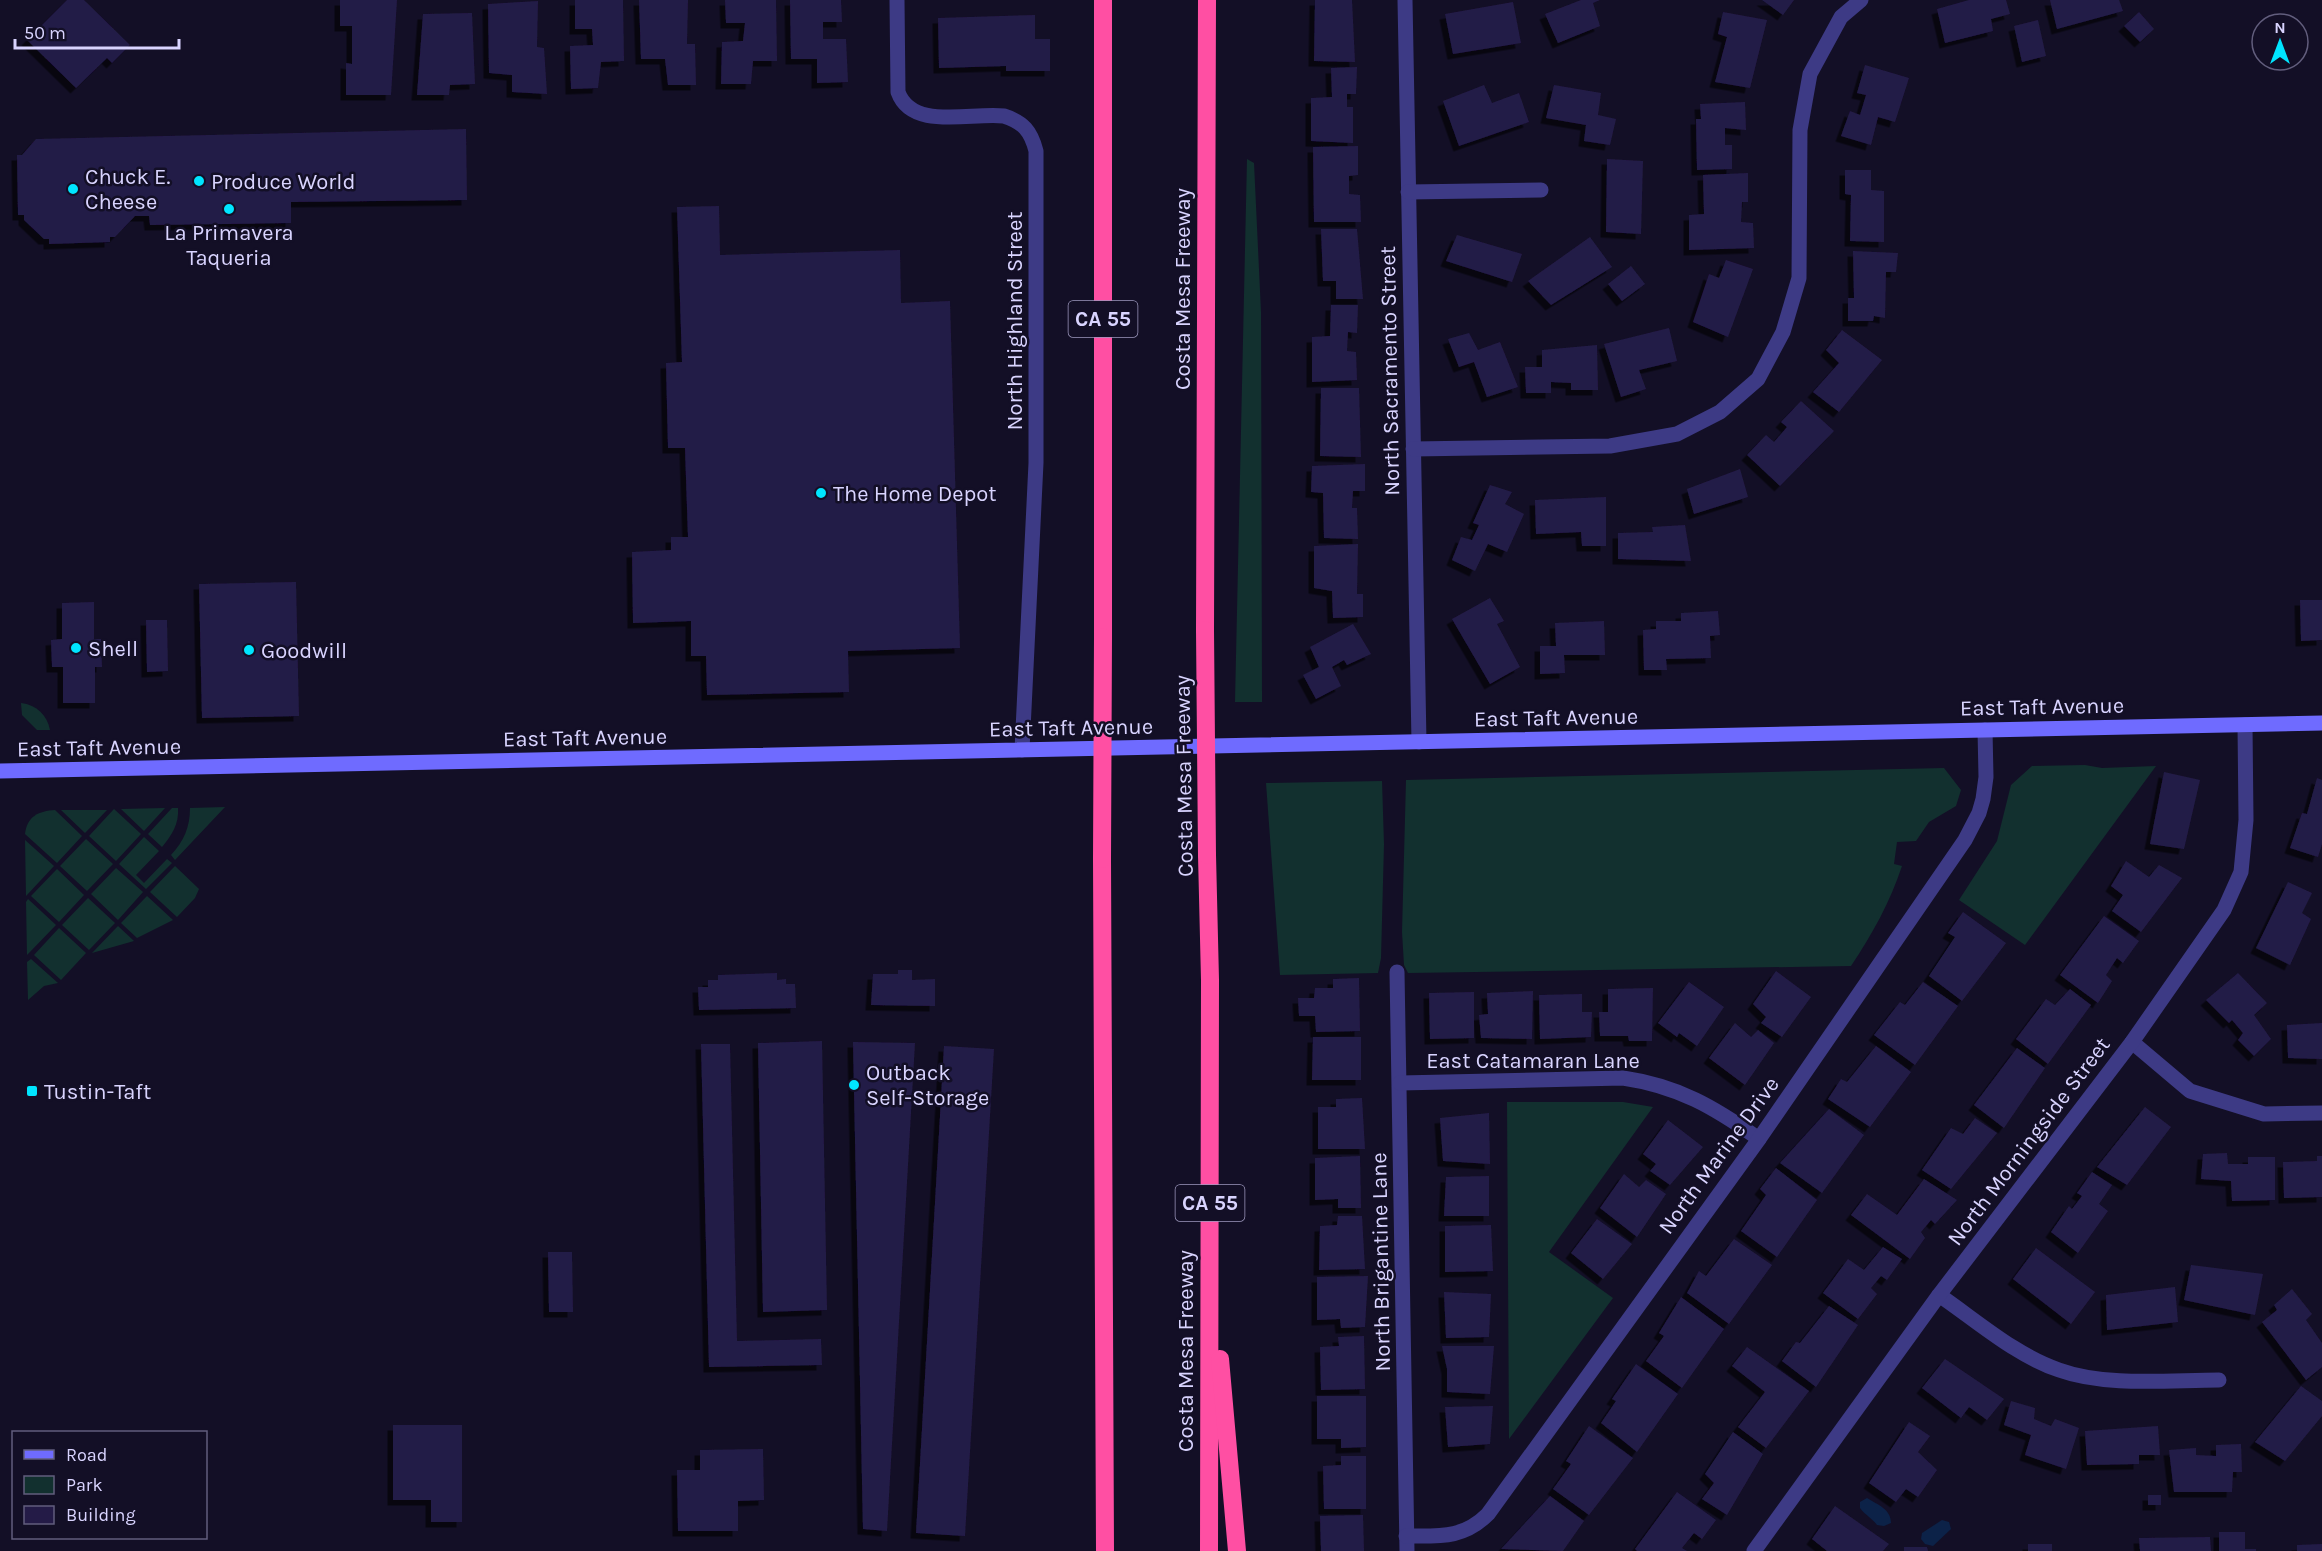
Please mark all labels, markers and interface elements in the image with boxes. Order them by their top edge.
scale bar [15,12,178,50]
north arrow [2250,12,2310,72]
text: N [2274,18,2286,37]
text: 50 m [24,22,66,44]
place label: Chuck E. Cheese [85,164,170,215]
place label: Produce World [211,169,356,195]
marker: Produce World [192,174,206,188]
marker: Chuck E. Cheese [66,182,80,196]
street label: Costa Mesa Freeway [1170,188,1196,390]
marker: La Primavera Taqueria [222,202,236,216]
street label: North Highland Street [1002,212,1028,430]
place label: La Primavera Taqueria [164,220,294,271]
street label: North Sacramento Street [1375,246,1405,496]
road number: CA 55 [1068,301,1138,337]
place label: The Home Depot [833,481,997,507]
marker: The Home Depot [814,486,828,500]
place label: Shell [88,636,138,662]
place label: Goodwill [261,638,347,664]
marker: Shell [69,641,83,655]
marker: Goodwill [242,643,256,657]
street label: Costa Mesa Freeway [1169,675,1199,877]
street label: East Taft Avenue [1960,693,2124,721]
street label: East Taft Avenue [1474,704,1638,732]
street label: East Taft Avenue [989,714,1153,742]
street label: East Taft Avenue [503,724,667,752]
street label: East Taft Avenue [17,734,181,762]
street label: North Morningside Street [1942,1032,2116,1251]
street label: East Catamaran Lane [1426,1048,1640,1074]
place label: Outback Self-Storage [866,1060,989,1111]
street label: North Marine Drive [1653,1072,1785,1239]
marker: Outback Self-Storage [847,1078,861,1092]
place label: Tustin-Taft [44,1079,151,1105]
marker: Tustin-Taft [25,1084,39,1098]
street label: North Brigantine Lane [1366,1152,1396,1372]
road number: CA 55 [1176,1185,1244,1221]
street label: Costa Mesa Freeway [1173,1250,1199,1452]
legend [12,1431,207,1539]
text: Road [66,1444,107,1466]
text: Park [66,1474,103,1496]
text: Building [66,1504,136,1526]

